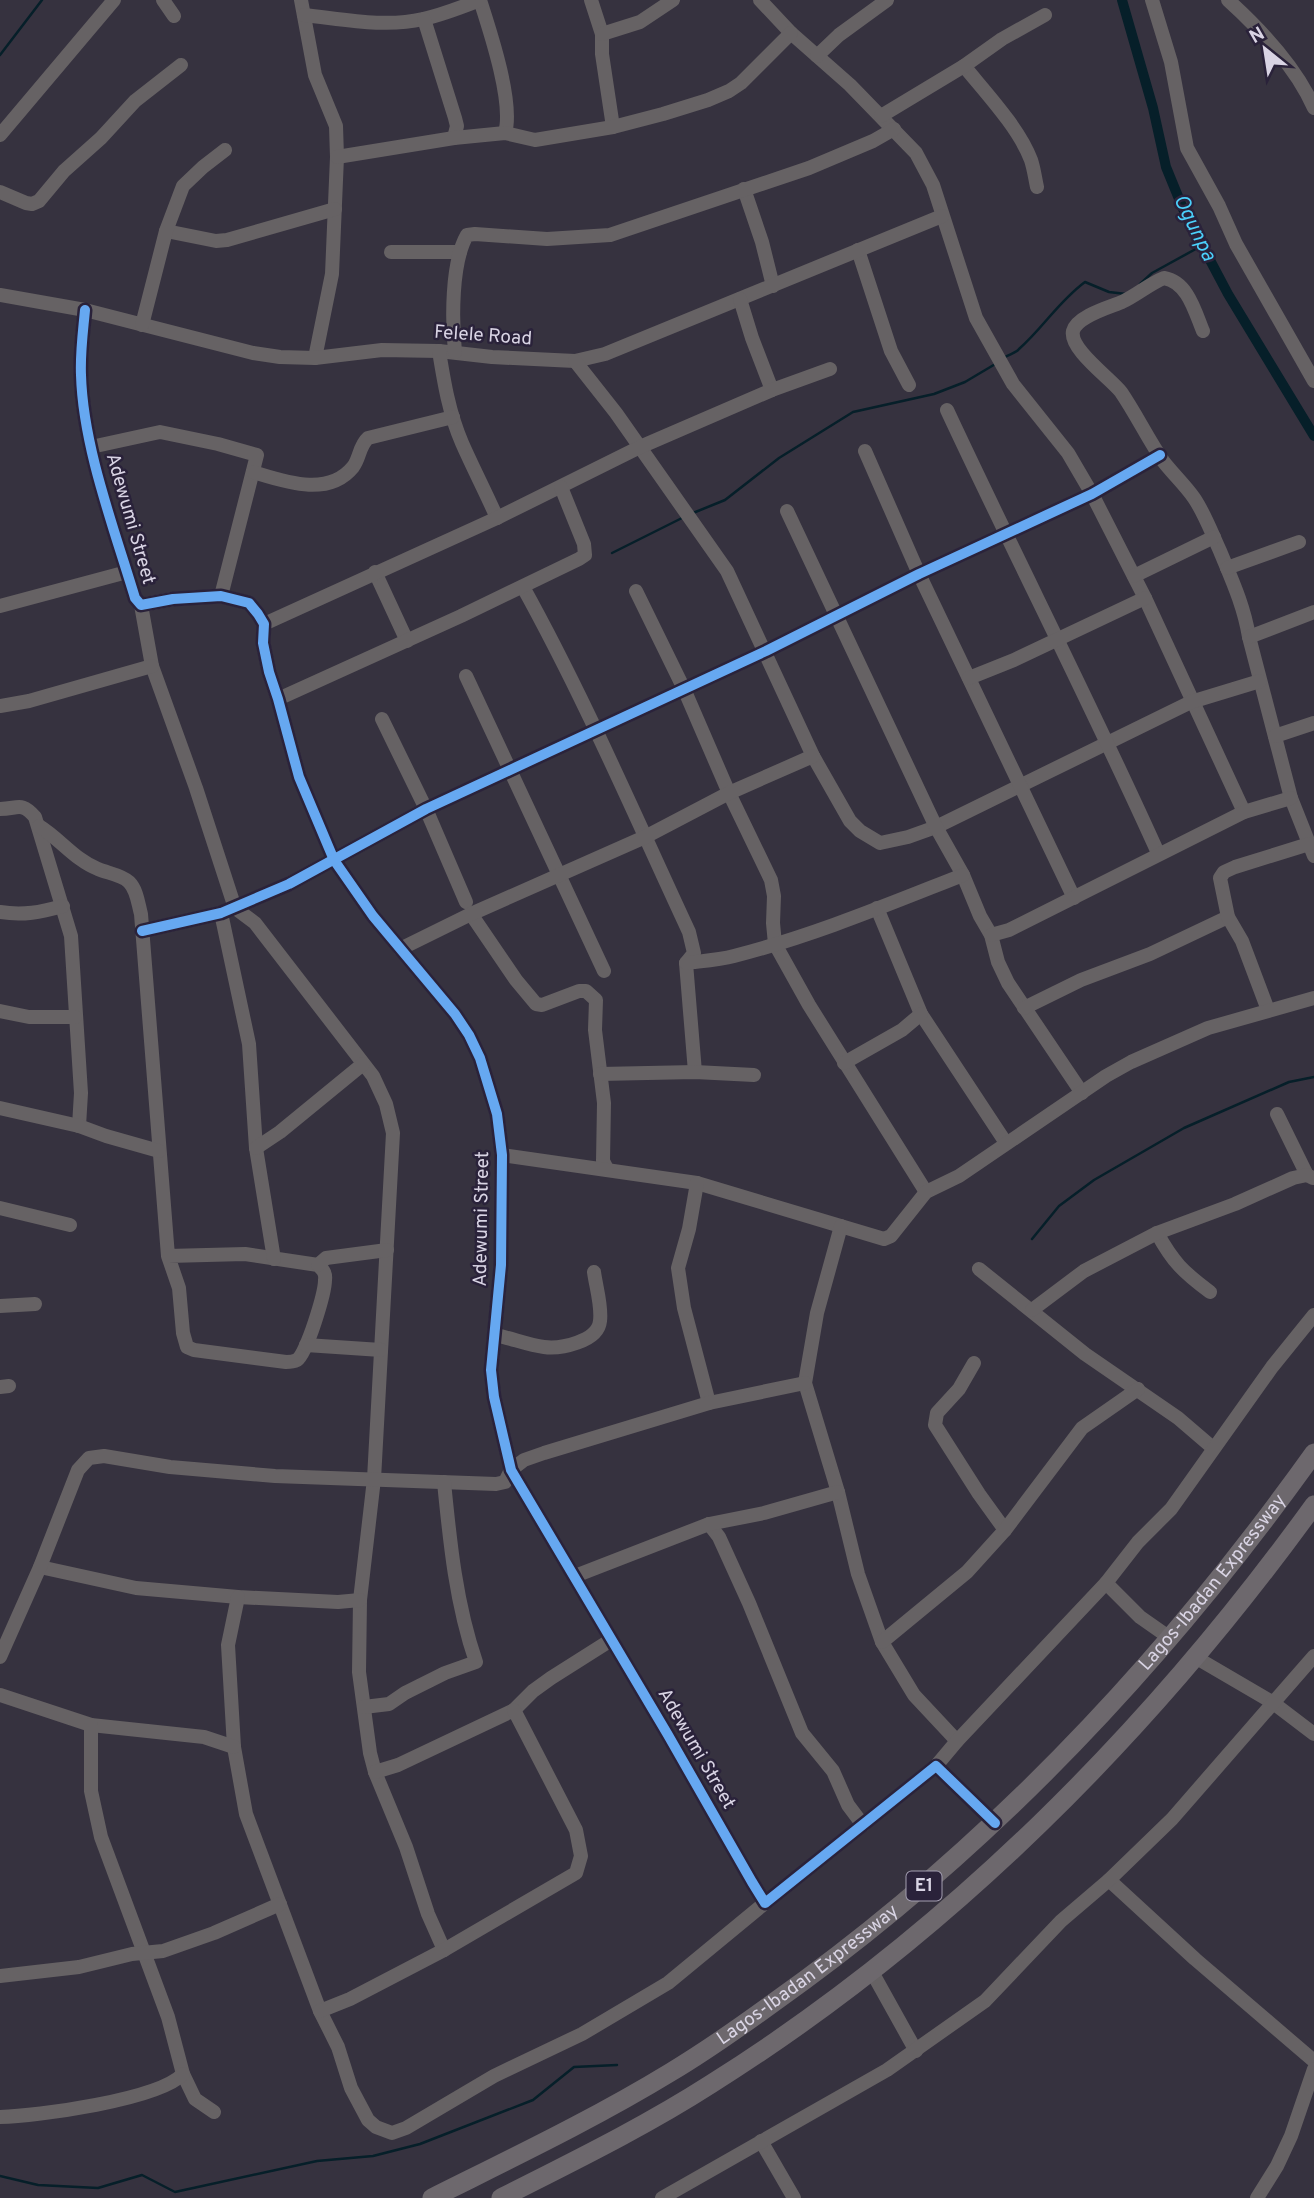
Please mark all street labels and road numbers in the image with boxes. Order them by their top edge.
street label: Felele Road [433,321,533,351]
street label: Adewumi Street [100,451,160,587]
street label: Adewumi Street [469,1151,495,1287]
street label: Lagos-Ibadan Expressway [1134,1489,1292,1676]
street label: Adewumi Street [652,1684,740,1814]
road number: E1 [906,1872,942,1900]
street label: Lagos-Ibadan Expressway [712,1899,904,2051]

